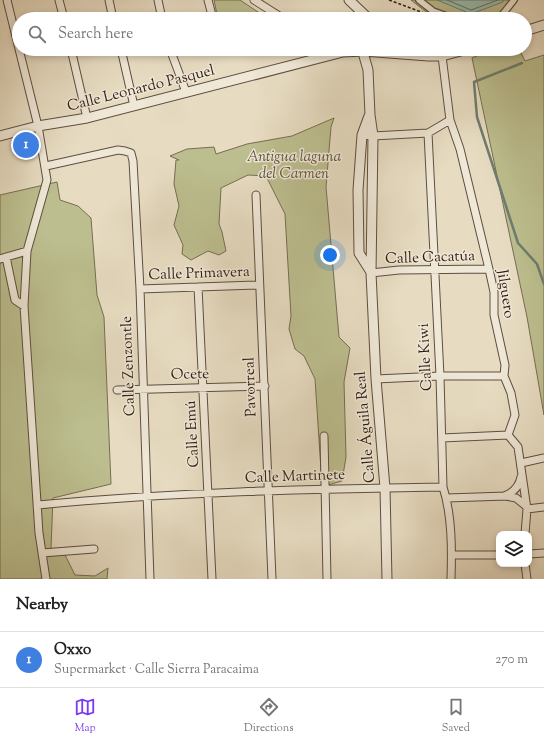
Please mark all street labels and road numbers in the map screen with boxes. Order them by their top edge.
street label: Calle Leonardo Pasquel [65,60,217,118]
street label: Calle Cacatúa [385,246,475,270]
street label: Calle Primavera [148,262,250,286]
street label: Jilguero [491,267,519,320]
street label: Calle Zenzontle [117,316,141,416]
street label: Calle Kiwi [414,323,438,391]
street label: Pavorreal [239,357,263,417]
street label: Ocete [171,364,209,386]
street label: Calle Águila Real [350,370,381,484]
street label: Calle Emú [181,400,205,468]
street label: Calle Martinete [244,465,346,489]

